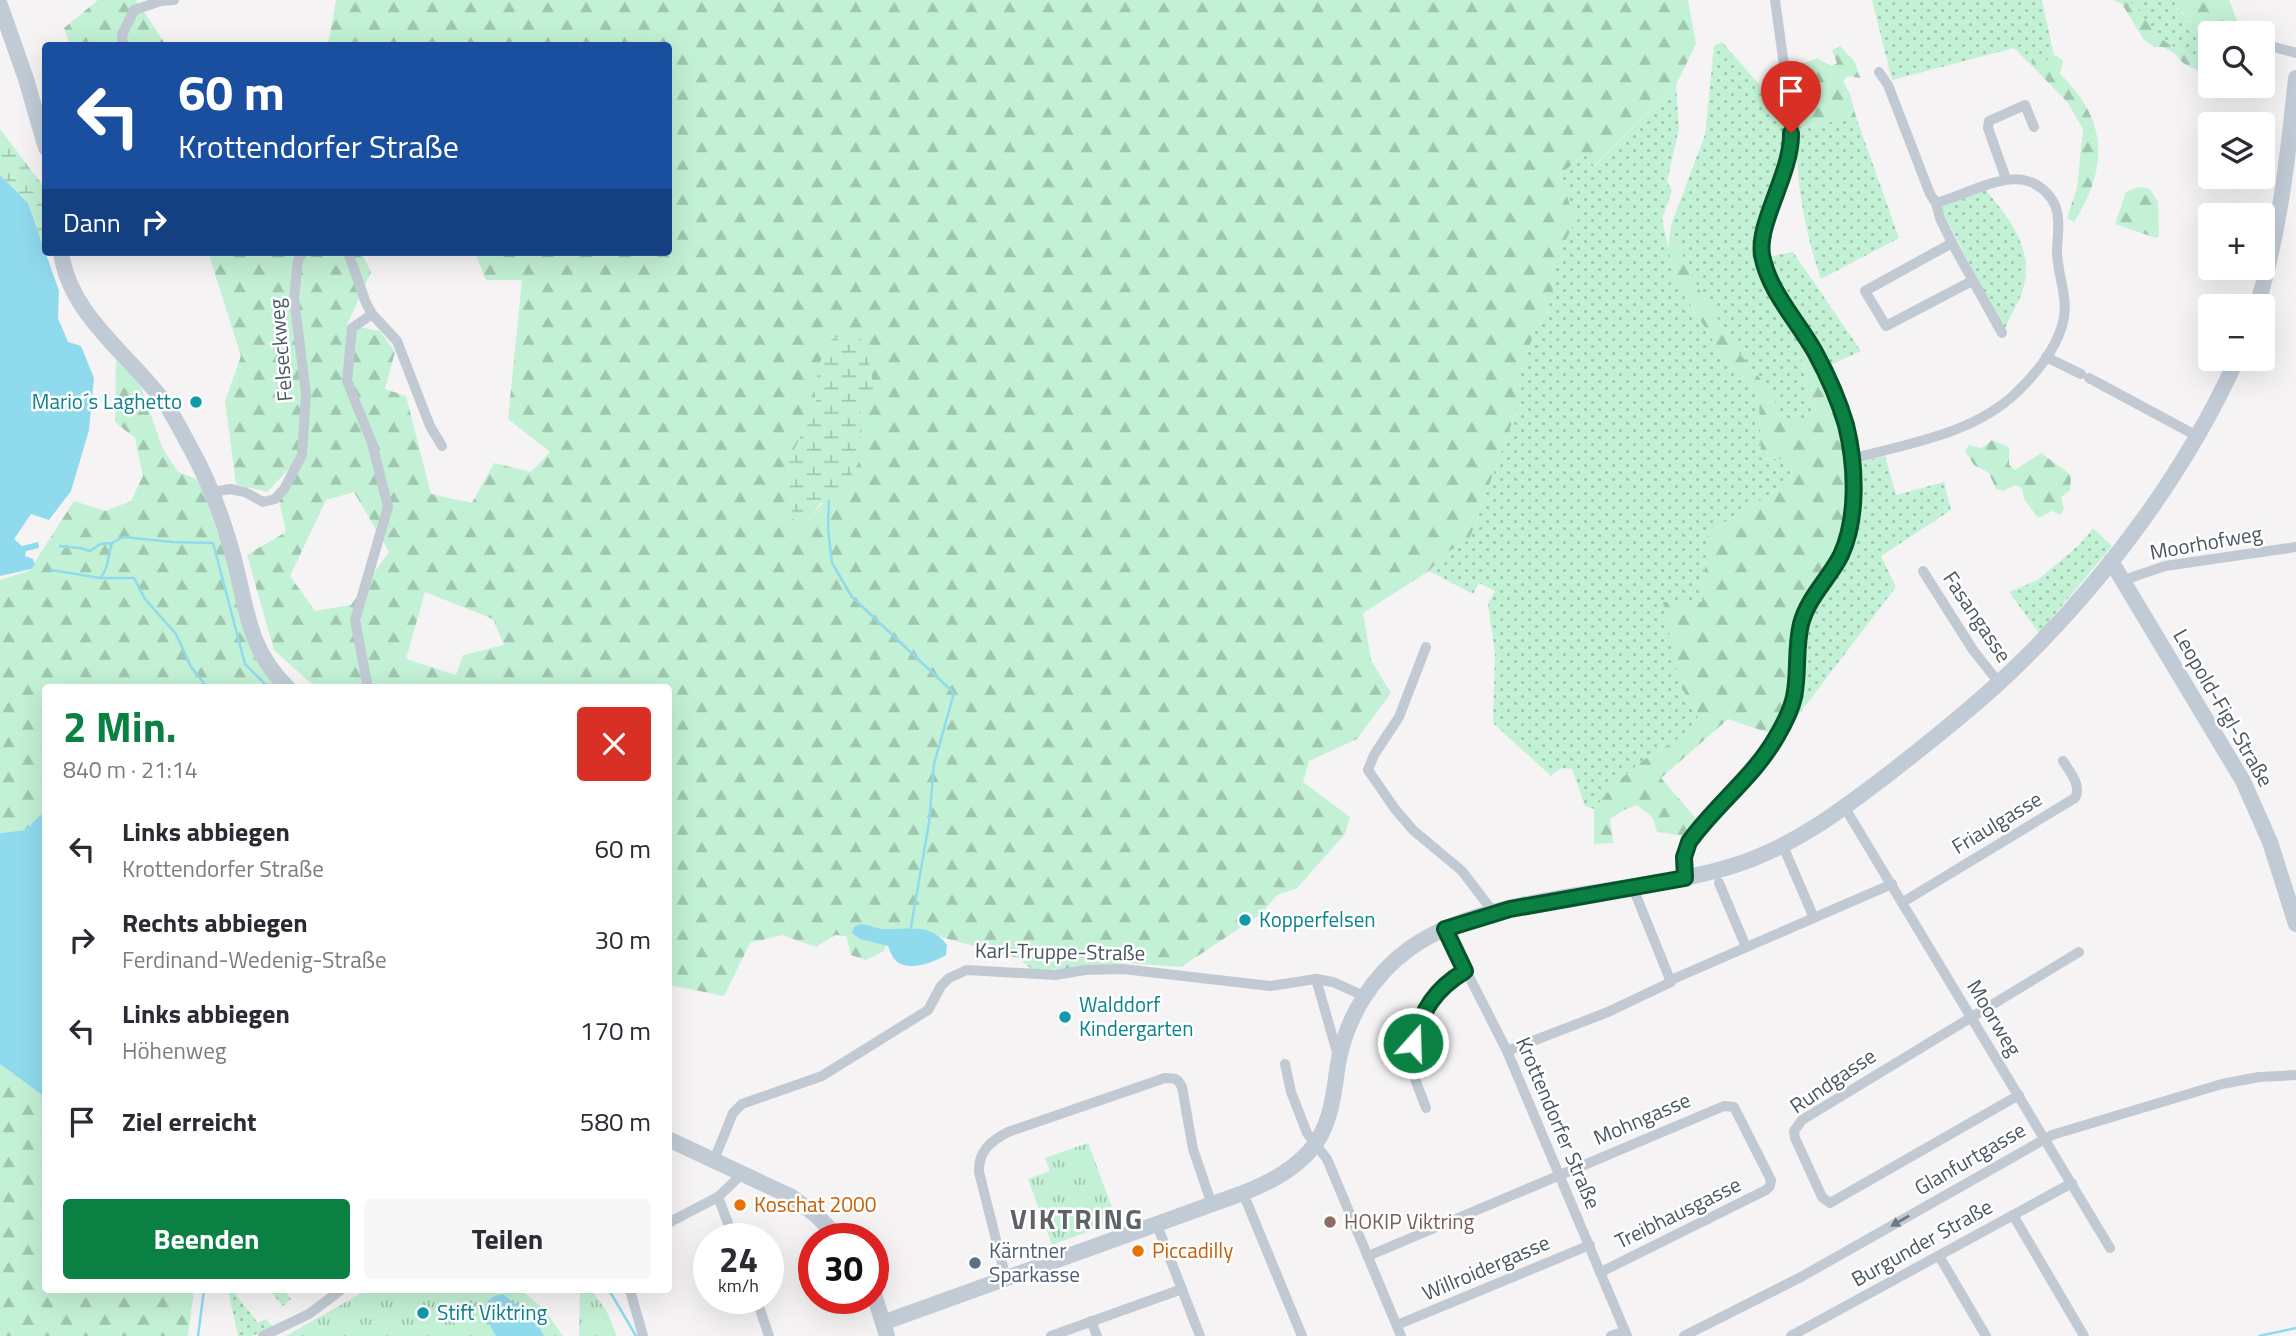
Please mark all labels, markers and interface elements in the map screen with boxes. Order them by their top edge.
map controls [2198,21,2275,371]
button: search [2198,21,2275,98]
text: 60 m [178,54,285,129]
pin [1761,61,1821,133]
icon: left [63,70,154,161]
icon: arrive [1772,72,1810,110]
button: layers [2198,112,2275,189]
text: Krottendorfer Straße [178,122,459,170]
text: Dann [63,203,121,242]
icon: right [135,203,173,241]
button: + [2198,203,2275,280]
button: − [2198,294,2275,371]
street label: Felseckweg [260,297,300,403]
place label: Mario´s Laghetto [32,385,182,417]
marker: Mario´s Laghetto [188,394,204,410]
street label: Moorhofweg [2147,516,2265,568]
street label: Fasangasse [1936,564,2020,668]
street label: Leopold-Figl-Straße [2166,622,2282,793]
text: 2 Min. [63,694,177,758]
button: close [577,707,651,781]
text: 840 m · 21:14 [63,752,198,787]
street label: Friaulgasse [1945,783,2048,862]
text: Links abbiegen [122,812,290,851]
text: 60 m [594,829,651,868]
icon: left [63,830,101,868]
text: Krottendorfer Straße [122,851,324,886]
text: Rechts abbiegen [122,903,308,942]
place label: Kopperfelsen [1259,903,1376,935]
marker: Kopperfelsen [1237,912,1253,928]
text: 30 m [594,920,651,959]
icon: right [63,921,101,959]
street label: Karl-Truppe-Straße [975,934,1146,968]
text: Ferdinand-Wedenig-Straße [122,942,387,977]
street label: Moorweg [1959,973,2030,1062]
place label: Walddorf Kindergarten [1079,988,1194,1044]
text: Links abbiegen [122,994,290,1033]
position arrow [1376,1006,1450,1080]
marker: Walddorf Kindergarten [1057,1009,1073,1025]
text: 170 m [580,1011,651,1050]
icon: left [63,1012,101,1050]
street label: Krottendorfer Straße [1508,1032,1610,1214]
text: Höhenweg [122,1033,227,1068]
street label: Rundgasse [1783,1040,1882,1121]
street label: Mohngasse [1588,1083,1695,1153]
text: Ziel erreicht [122,1102,257,1141]
text: 580 m [580,1102,651,1141]
icon: arrive [63,1103,101,1141]
street label: Glanfurtgasse [1908,1113,2031,1203]
street label: Treibhausgasse [1609,1168,1746,1256]
place label: Koschat 2000 [754,1188,876,1220]
street label: Burgunder Straße [1845,1190,1998,1294]
marker: Koschat 2000 [732,1197,748,1213]
district label: VIKTRING [1010,1197,1144,1240]
button: Beenden [63,1199,350,1279]
button: Teilen [364,1199,651,1279]
place label: HOKIP Viktring [1344,1205,1475,1237]
marker: HOKIP Viktring [1322,1214,1338,1230]
one-way arrow [1891,1215,1910,1227]
speed limit sign: 30 [798,1223,889,1314]
street label: Willroidergasse [1417,1226,1554,1308]
text: 24 [719,1232,758,1286]
place label: Kärntner Sparkasse [989,1234,1080,1290]
place label: Piccadilly [1152,1234,1233,1266]
marker: Piccadilly [1130,1243,1146,1259]
marker: Kärntner Sparkasse [967,1255,983,1271]
text: km/h [718,1272,759,1299]
place label: Stift Viktring [437,1296,547,1328]
marker: Stift Viktring [415,1305,431,1321]

